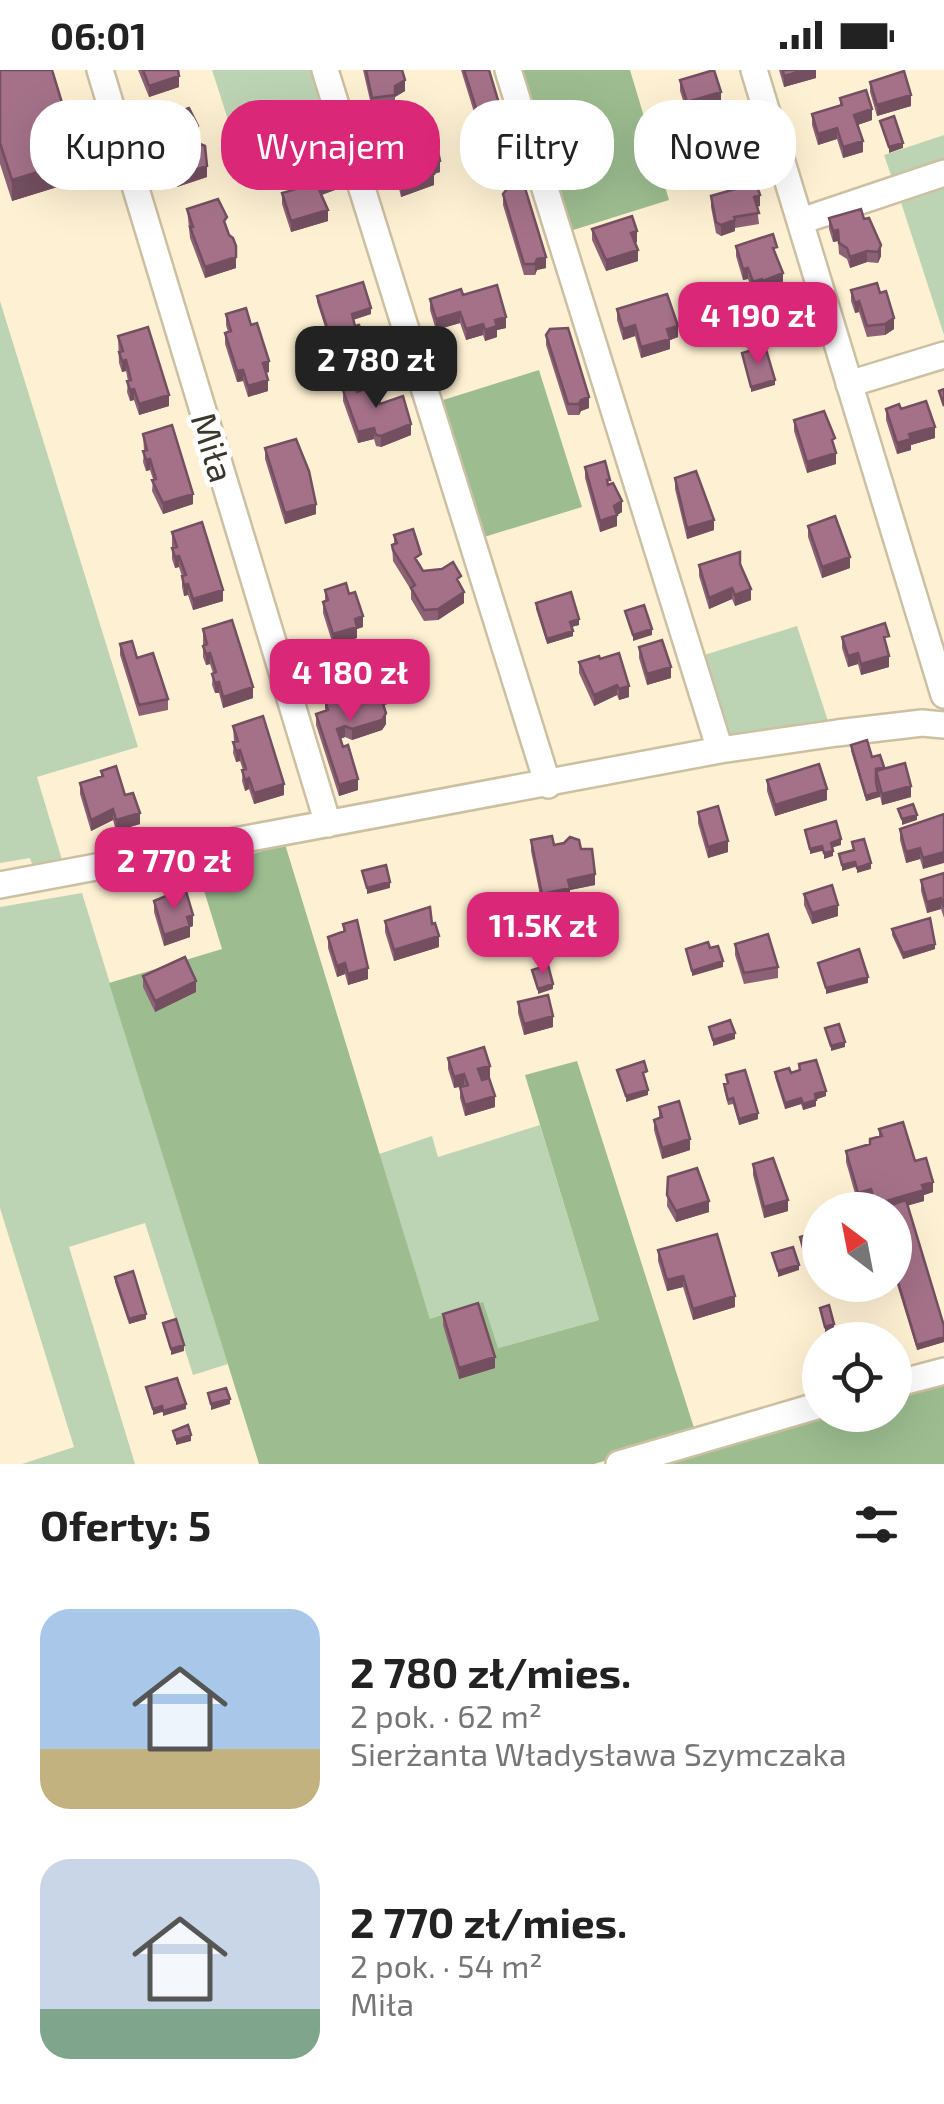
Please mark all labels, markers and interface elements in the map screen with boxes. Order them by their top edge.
text: 06:01 [50,12,147,58]
chip: Kupno [30,100,201,190]
chip: Wynajem [221,100,440,190]
chip: Filtry [460,100,614,190]
chip: Nowe [634,100,796,190]
pin: 4 190 zł [655,282,861,367]
text: 4 190 zł [700,295,816,333]
pin: 2 780 zł [273,326,479,411]
text: 2 780 zł [317,339,435,377]
street label: Miła [184,407,244,487]
pin: 4 180 zł [247,639,453,724]
text: 4 180 zł [292,652,408,690]
pin: 2 770 zł [71,827,277,912]
text: 2 770 zł [117,840,231,878]
pin: 11.5K zł [440,892,646,977]
text: 11.5K zł [489,905,597,943]
north arrow [802,1192,912,1302]
map controls [802,1192,912,1432]
button: locate [802,1322,912,1432]
icon: filters [849,1497,904,1552]
text: Oferty: 5 [40,1499,211,1549]
text: 2 780 zł/mies. [350,1646,631,1696]
icon: home [120,1649,240,1769]
text: 2 pok. · 62 m² [350,1696,542,1734]
text: Sierżanta Władysława Szymczaka [350,1734,846,1772]
text: 2 770 zł/mies. [350,1896,627,1946]
icon: home [120,1899,240,2019]
text: 2 pok. · 54 m² [350,1946,543,1984]
text: Miła [350,1984,414,2022]

